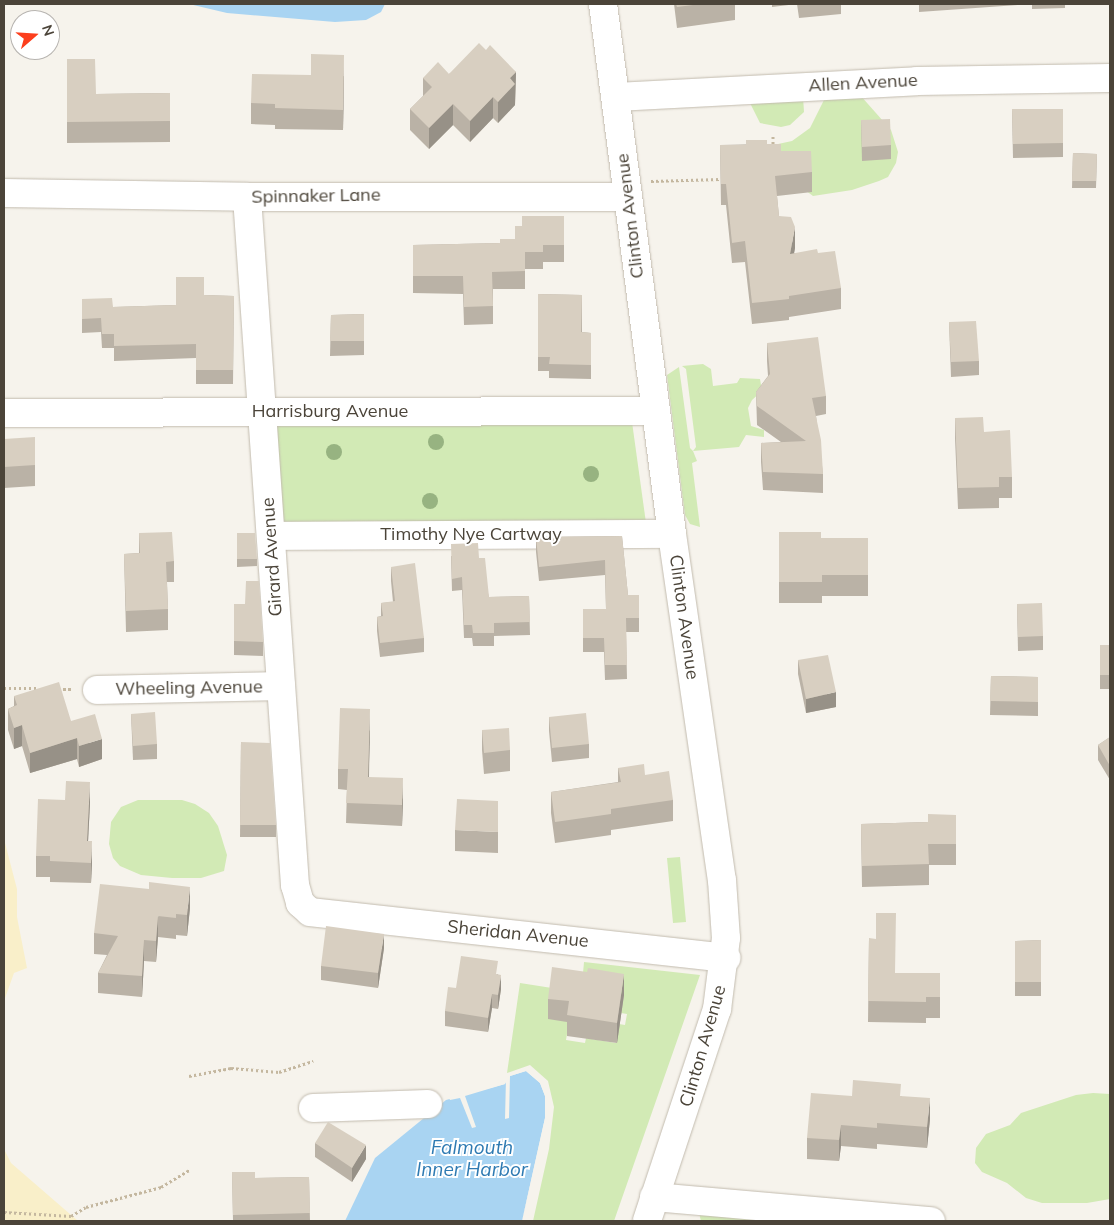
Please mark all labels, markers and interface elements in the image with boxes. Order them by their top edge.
north arrow [10,10,60,60]
text: N [38,23,58,38]
street label: Allen Avenue [808,69,918,97]
street label: Clinton Avenue [612,152,648,280]
street label: Spinnaker Lane [251,184,381,208]
street label: Harrisburg Avenue [252,400,408,422]
street label: Girard Avenue [257,497,287,617]
street label: Timothy Nye Cartway [380,523,562,545]
street label: Clinton Avenue [665,553,703,681]
street label: Wheeling Avenue [115,676,263,700]
street label: Sheridan Avenue [446,916,590,952]
street label: Clinton Avenue [675,983,731,1109]
water label: Falmouth Inner Harbor [416,1137,528,1181]

